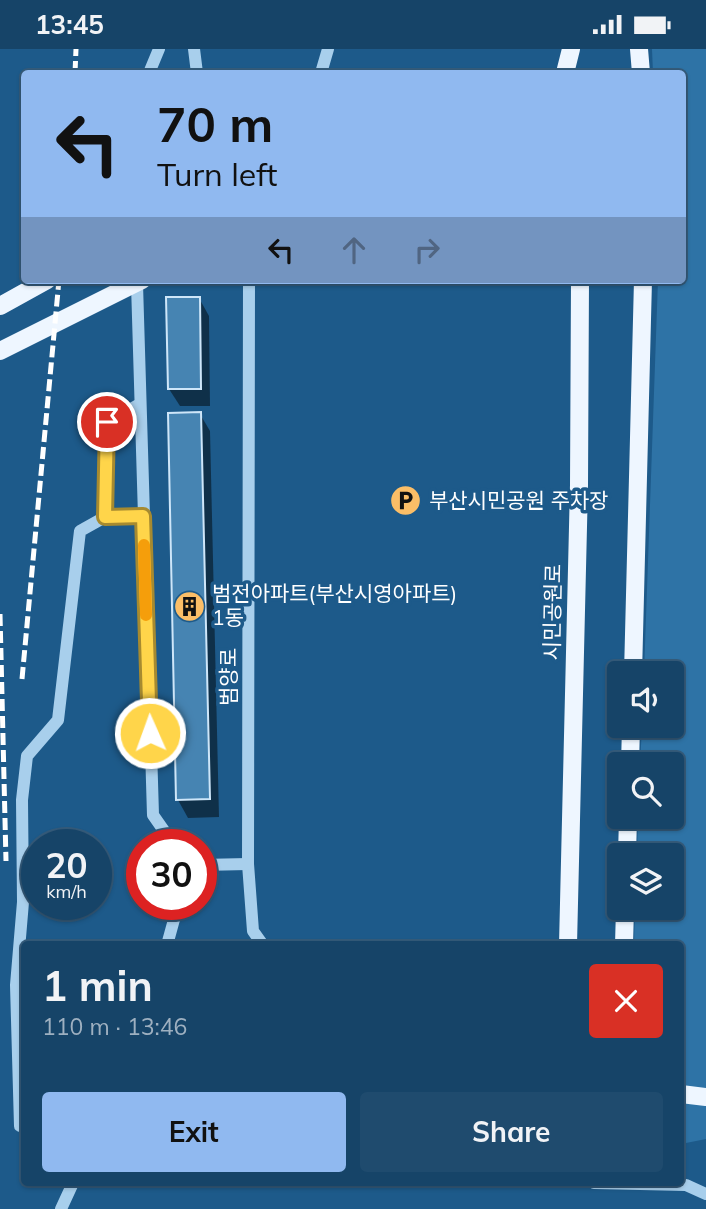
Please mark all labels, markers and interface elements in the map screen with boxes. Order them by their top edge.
text: 13:45 [35,8,104,41]
text: 70 m [157,93,273,154]
icon: left [42,98,133,189]
text: Turn left [157,154,277,194]
icon: left [262,231,300,269]
icon: ahead [335,231,373,269]
icon: right [408,231,446,269]
pin [77,392,137,452]
icon: arrive [88,403,126,441]
parking icon: 부산시민공원 주차장 [389,484,423,518]
place label: 부산시민공원 주차장 [429,487,608,513]
street label: 시민공원로 [538,563,566,661]
place label: 범전아파트(부산시영아파트) 1동 [212,580,457,630]
building icon: 범전아파트(부산시영아파트) 1동 [172,589,206,623]
street label: 범양로 [215,648,241,706]
map controls [607,661,684,920]
button: sound [607,661,684,738]
position arrow [113,696,187,770]
button: search [607,752,684,829]
speed limit sign: 30 [126,829,217,920]
text: 20 [45,843,88,887]
button: layers [607,843,684,920]
text: km/h [46,880,87,903]
text: 1 min [42,959,153,1012]
button: close [589,964,663,1038]
text: 110 m · 13:46 [42,1012,187,1041]
button: Exit [42,1092,346,1172]
button: Share [360,1092,663,1172]

